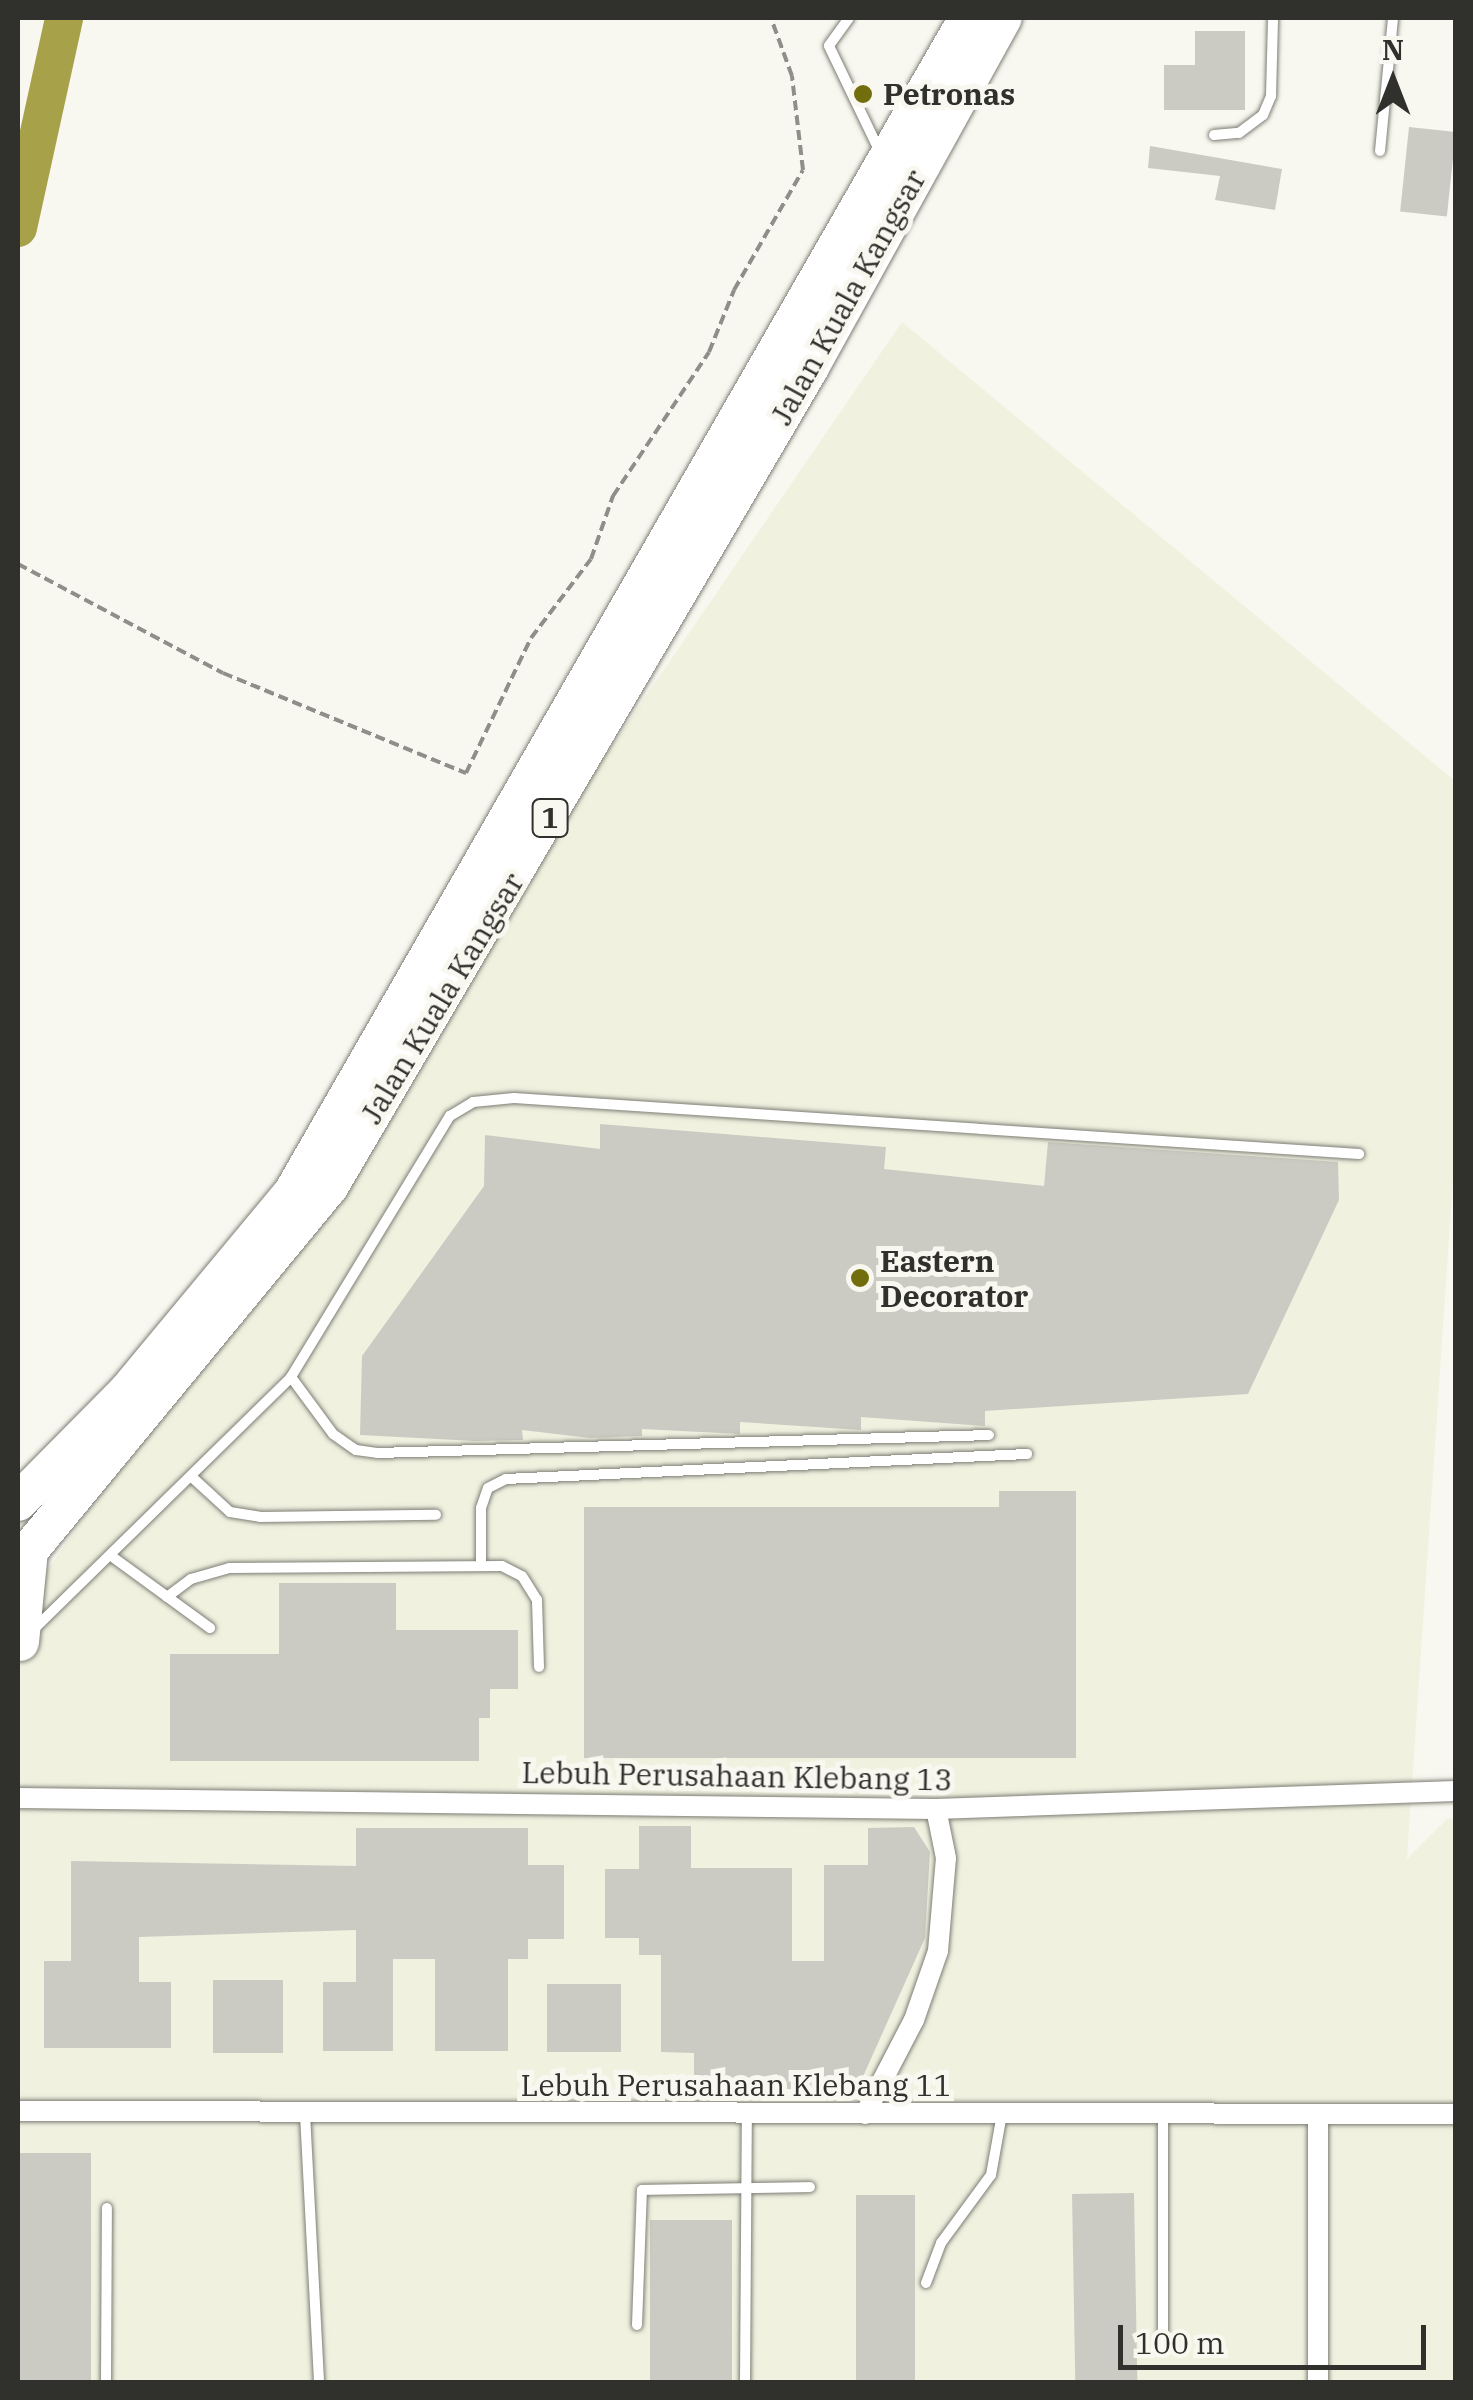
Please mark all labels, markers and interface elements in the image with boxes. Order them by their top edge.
north arrow [1343,30,1443,130]
text: N [1382,31,1404,68]
place label: Petronas [883,76,1015,112]
marker: Petronas [852,83,874,105]
street label: Jalan Kuala Kangsar [763,163,933,431]
road number: 1 [530,795,570,841]
street label: Jalan Kuala Kangsar [353,866,531,1130]
place label: Eastern Decorator [880,1243,1028,1314]
marker: Eastern Decorator [849,1267,871,1289]
street label: Lebuh Perusahaan Klebang 13 [521,1754,953,1798]
street label: Lebuh Perusahaan Klebang 11 [521,2067,951,2103]
scale bar [1123,2305,1430,2367]
text: 100 m [1135,2323,1225,2362]

